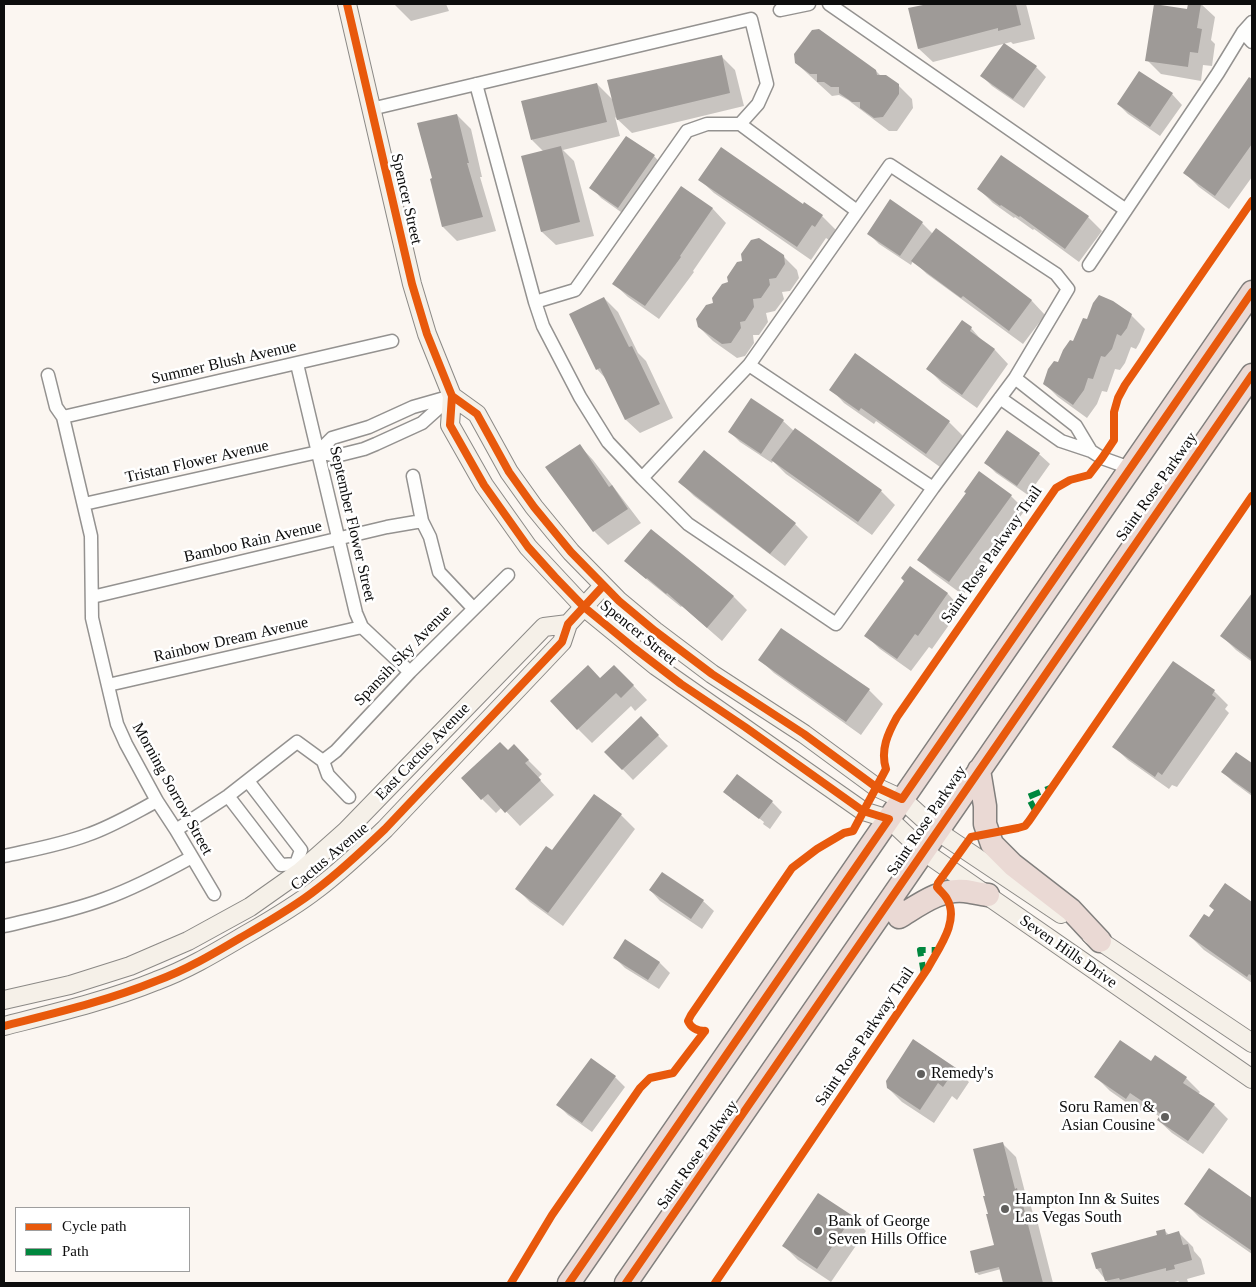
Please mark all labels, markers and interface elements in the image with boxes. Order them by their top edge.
street label: Spencer Street [386,152,426,246]
street label: Summer Blush Avenue [150,337,298,389]
street label: Saint Rose Parkway [1112,429,1202,545]
street label: Tristan Flower Avenue [123,436,271,488]
street label: September Flower Street [325,444,379,604]
street label: Saint Rose Parkway Trail [937,483,1047,627]
street label: Bamboo Rain Avenue [182,517,324,567]
street label: Spencer Street [596,596,680,670]
street label: Spansih Sky Avenue [350,602,456,710]
street label: Rainbow Dream Avenue [152,613,310,667]
street label: East Cactus Avenue [372,699,474,805]
street label: Morning Sorrow Street [128,719,216,859]
street label: Saint Rose Parkway [883,762,971,880]
street label: Cactus Avenue [287,819,373,895]
street label: Seven Hills Drive [1016,911,1120,993]
street label: Saint Rose Parkway Trail [811,964,919,1110]
place label: Remedy's [931,1064,993,1084]
marker: Remedy's [915,1068,927,1080]
street label: Saint Rose Parkway [653,1097,743,1213]
place label: Soru Ramen & Asian Cousine [1059,1098,1155,1136]
marker: Soru Ramen & Asian Cousine [1159,1111,1171,1123]
place label: Hampton Inn & Suites Las Vegas South [1015,1190,1159,1228]
marker: Hampton Inn & Suites Las Vegas South [999,1203,1011,1215]
legend [15,1207,190,1272]
place label: Bank of George Seven Hills Office [828,1212,947,1250]
text: Cycle path [62,1218,127,1234]
marker: Bank of George Seven Hills Office [812,1225,824,1237]
text: Path [62,1243,89,1259]

